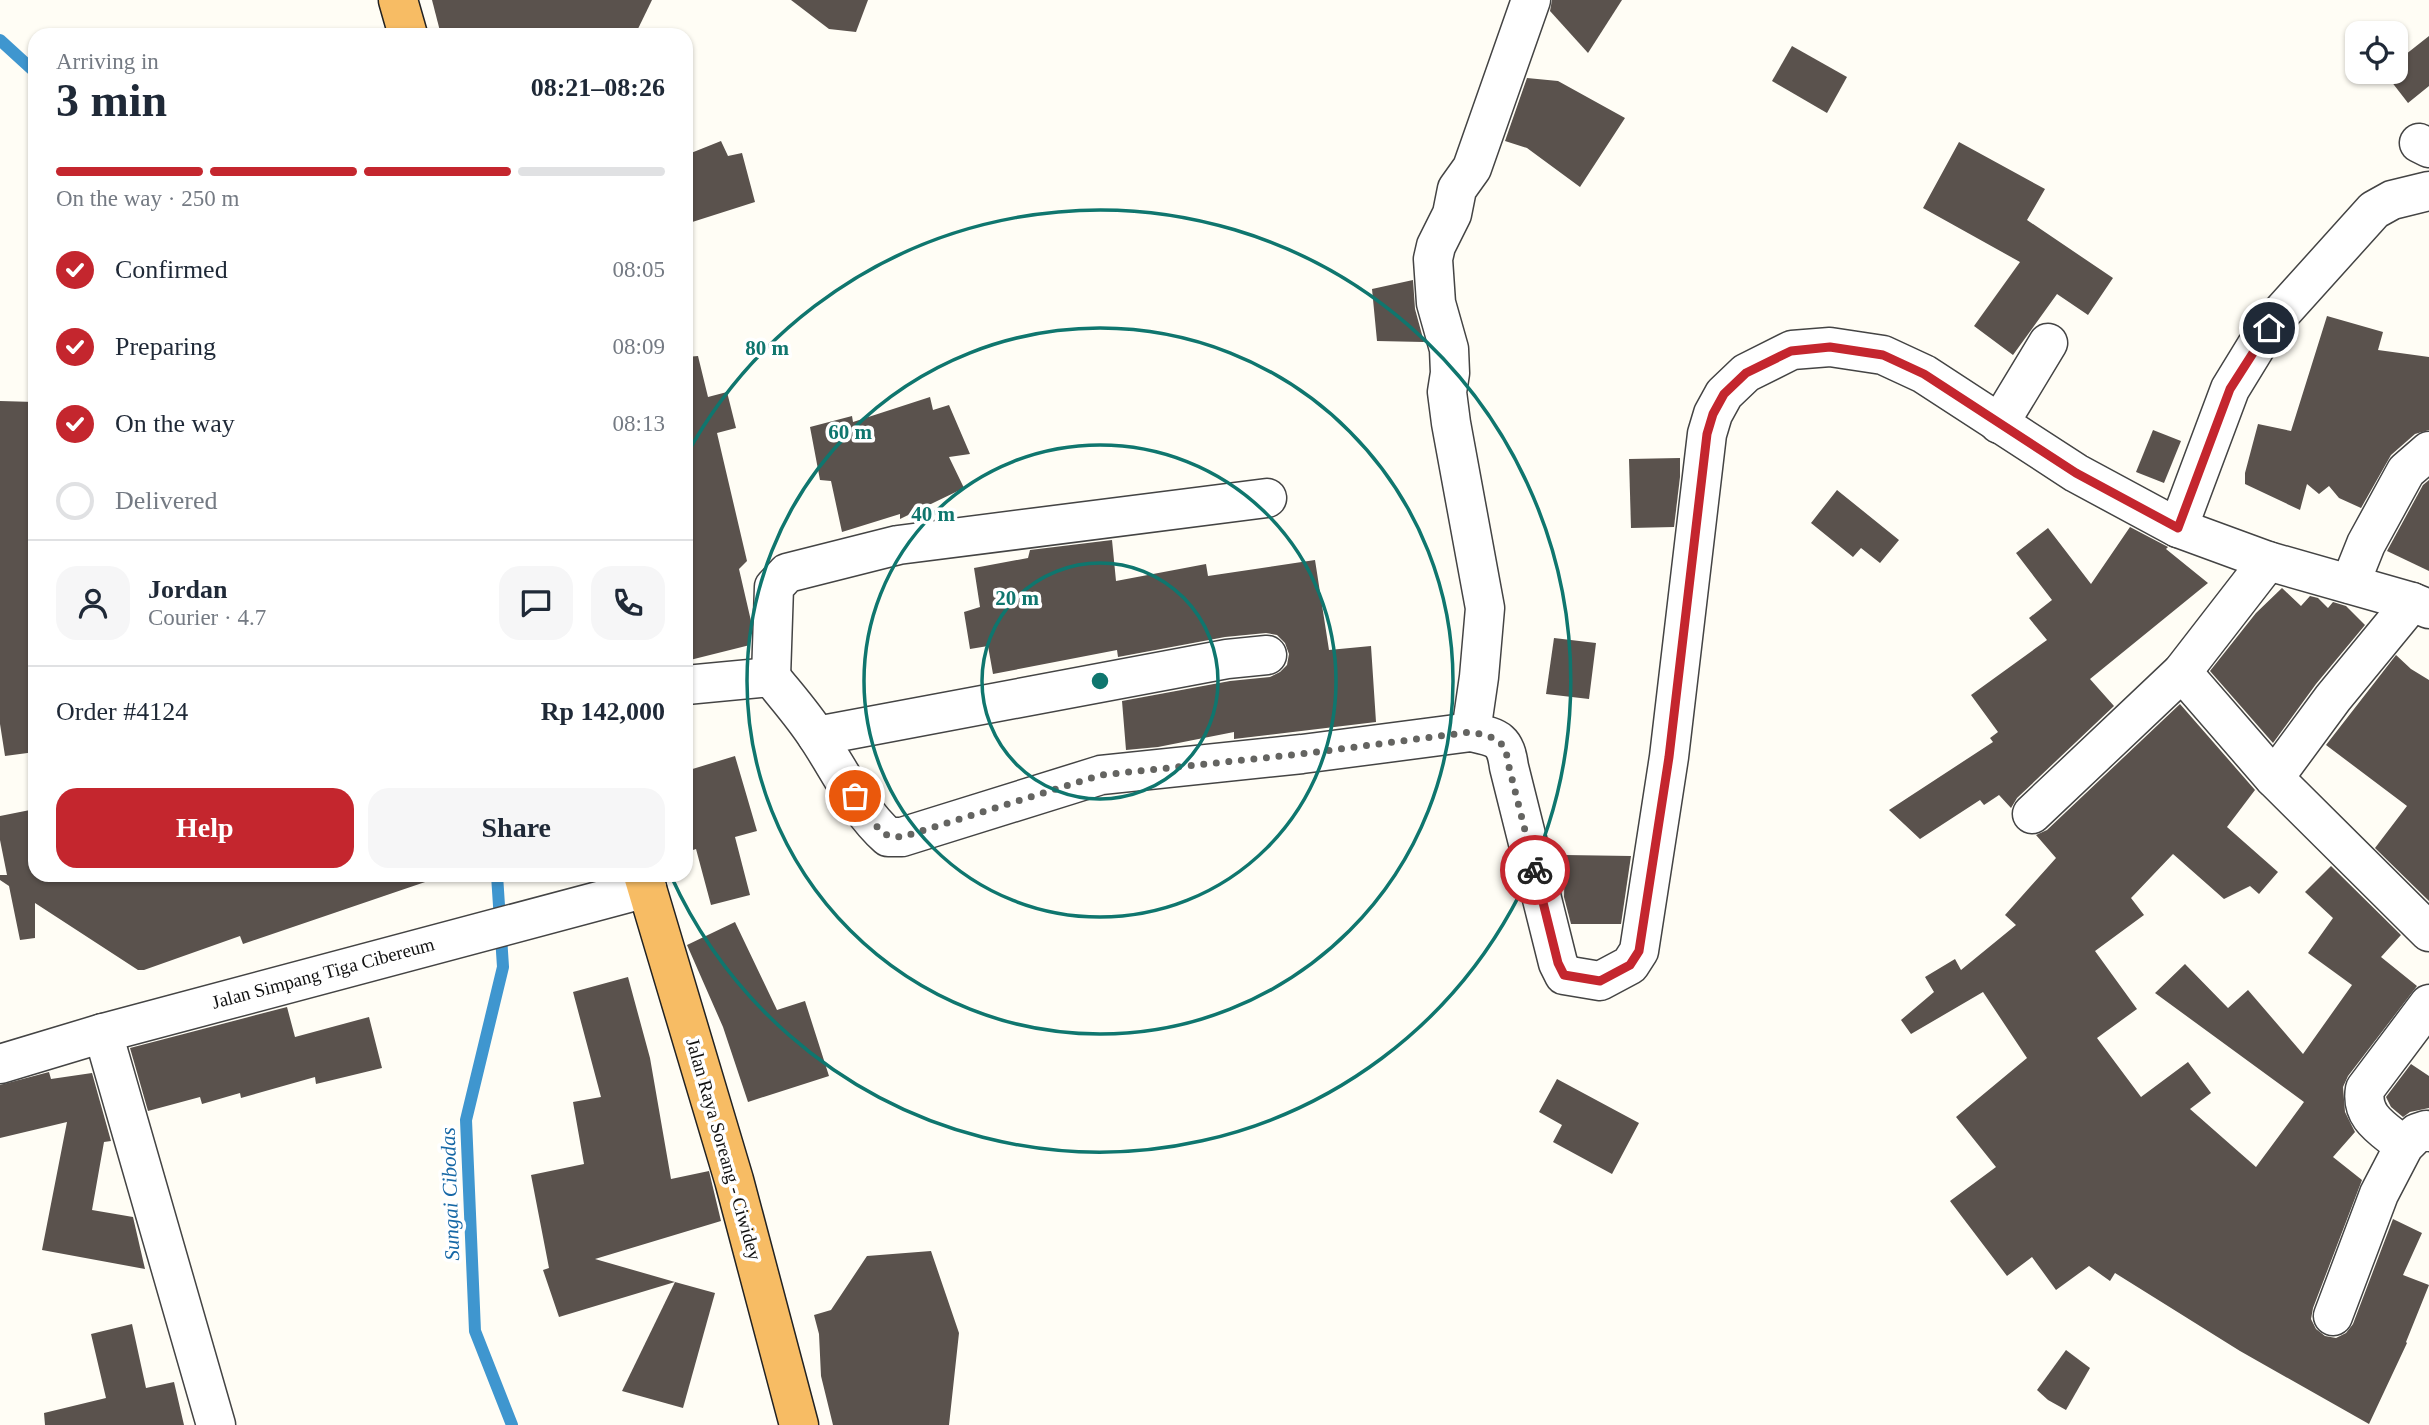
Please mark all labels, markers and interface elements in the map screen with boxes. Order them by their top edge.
map controls [2345,21,2408,84]
button: locate [2345,21,2408,84]
text: Arriving in [56,49,159,74]
text: 08:21–08:26 [531,73,665,102]
text: 3 min [56,75,167,126]
text: On the way · 250 m [56,186,239,211]
icon: check [56,251,94,289]
text: Confirmed [115,255,228,284]
text: 08:05 [613,257,665,282]
pin [2239,298,2299,358]
icon: home [2250,309,2288,347]
icon: check [56,328,94,366]
text: Preparing [115,332,216,361]
text: 08:09 [613,334,665,359]
text: 80 m [745,336,789,360]
icon: check [56,405,94,443]
text: On the way [115,409,235,438]
text: 08:13 [613,411,665,436]
text: 60 m [828,420,872,444]
text: Delivered [115,486,218,515]
text: 40 m [911,502,955,526]
button: person [56,566,130,640]
button: chat [499,566,573,640]
button: phone [591,566,665,640]
text: Jordan [148,575,227,604]
text: 20 m [995,586,1039,610]
text: Courier · 4.7 [148,605,266,630]
centre of rings [1088,669,1112,693]
text: Order #4124 [56,697,188,726]
text: Rp 142,000 [541,697,665,726]
pin [825,766,885,826]
icon: bag [836,777,874,815]
button: Help [56,788,354,868]
button: Share [368,788,665,868]
courier [1500,835,1570,905]
icon: bike [1516,851,1554,889]
street label: Jalan Simpang Tiga Cibereum [209,933,437,1013]
street label: Jalan Raya Soreang - Ciwidey [682,1036,766,1263]
water label: Sungai Cibodas [436,1127,464,1261]

